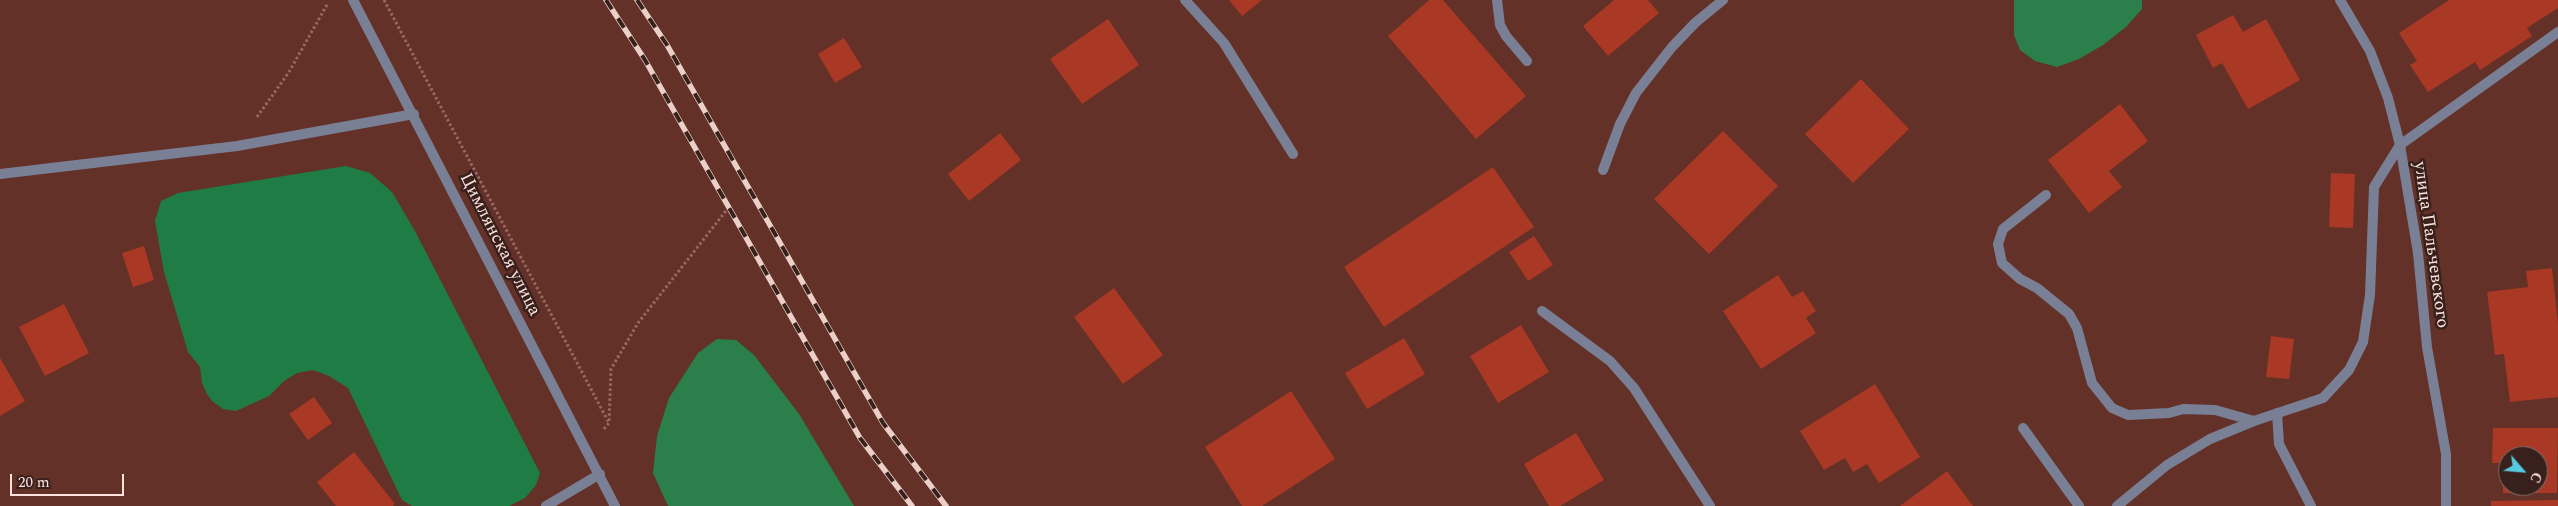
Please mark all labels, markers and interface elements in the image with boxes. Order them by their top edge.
street label: улица Пальчевского [2408,160,2452,330]
street label: Цимлянская улица [454,170,544,320]
north arrow [2498,446,2548,496]
scale bar [12,464,126,496]
text: С [2524,468,2548,487]
text: 20 m [18,471,50,494]

